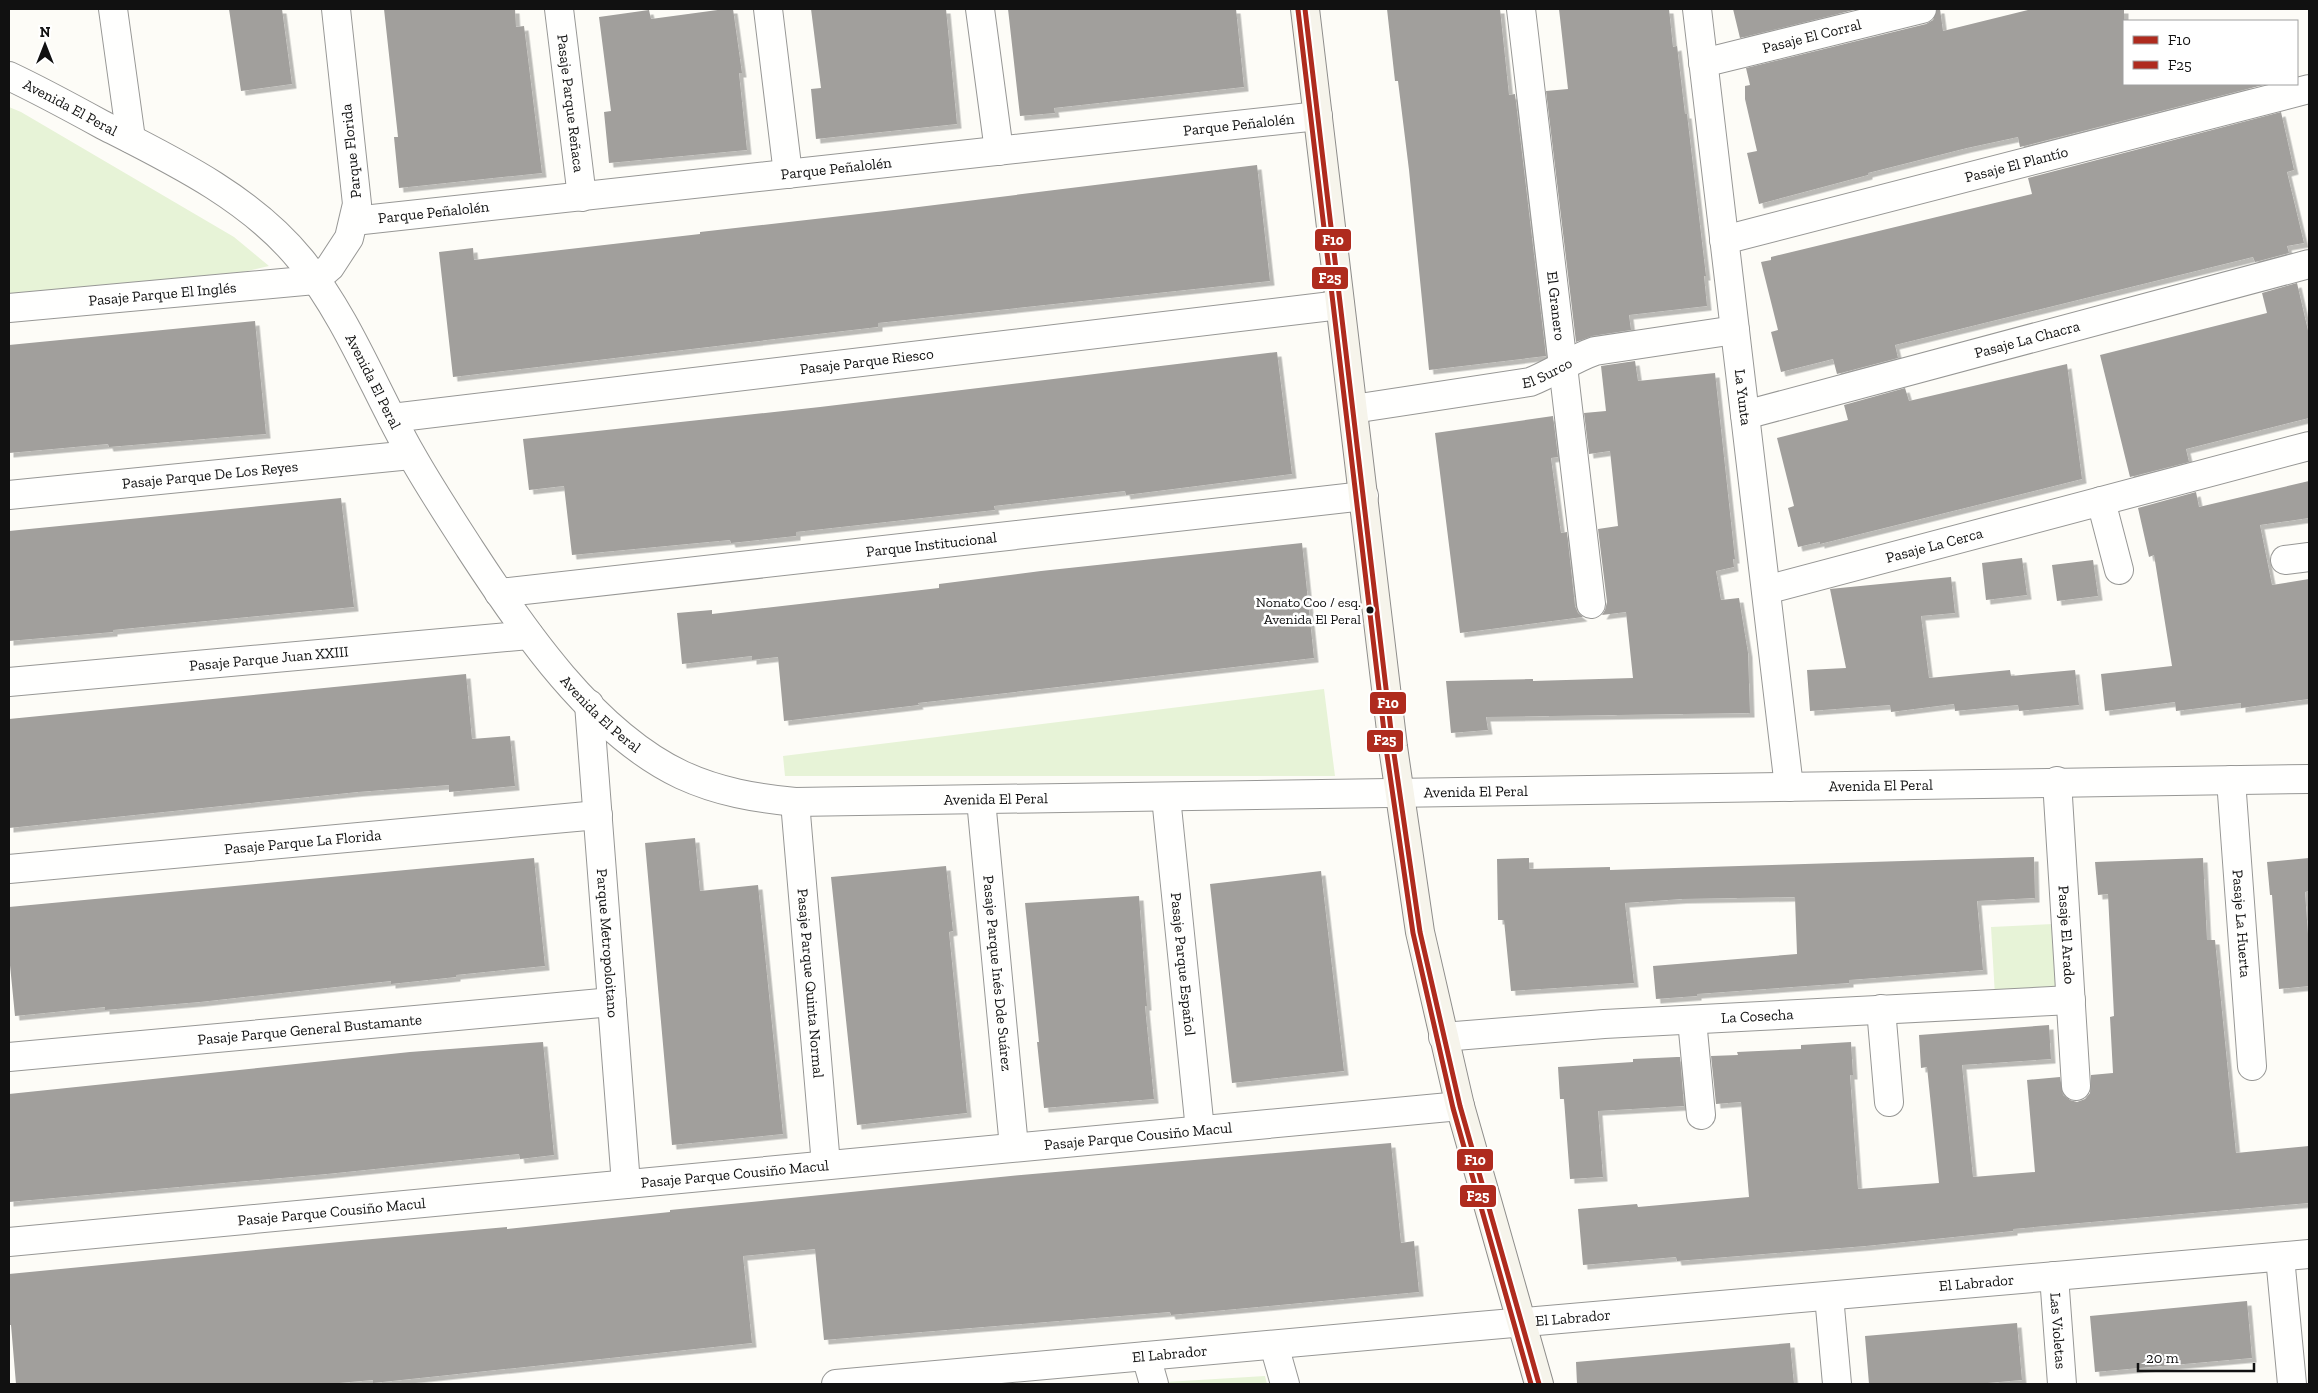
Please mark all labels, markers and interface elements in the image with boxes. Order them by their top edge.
street label: Pasaje El Corral [1760,15,1863,57]
north arrow [20,20,70,70]
legend [2123,20,2298,85]
text: N [40,24,51,41]
text: F10 [2168,31,2191,49]
street label: Pasaje Parque Reñaca [553,33,588,173]
text: F25 [2168,56,2192,74]
street label: Avenida El Peral [20,75,120,140]
street label: Parque Florida [337,103,365,199]
street label: Parque Peñalolén [1182,110,1296,140]
street label: Pasaje El Plantío [1963,142,2070,186]
street label: Parque Peñalolén [780,153,893,183]
street label: Parque Peñalolén [377,197,490,227]
line badge: F10 [1314,228,1352,252]
text: F10 [1322,232,1344,249]
line badge: F25 [1311,266,1349,290]
text: F25 [1319,270,1341,287]
street label: El Granero [1543,270,1569,342]
street label: Pasaje Parque El Inglés [88,278,237,310]
street label: Pasaje La Chacra [1972,317,2082,362]
street label: Avenida El Peral [342,331,405,432]
street label: Pasaje Parque Riesco [799,344,935,378]
street label: El Surco [1521,354,1575,392]
street label: La Yunta [1731,368,1755,426]
street label: Pasaje Parque De Los Reyes [121,457,299,493]
street label: Pasaje La Cerca [1884,524,1985,567]
street label: Parque Institucional [865,528,998,561]
place label: Nonato Coo / esq. Avenida El Peral [1256,594,1361,628]
marker: Nonato Coo / esq. Avenida El Peral [1365,605,1375,615]
street label: Pasaje Parque Juan XXIII [188,642,350,675]
street label: Avenida El Peral [557,672,644,756]
line badge: F10 [1369,691,1407,715]
text: F10 [1377,695,1399,712]
line badge: F25 [1366,729,1404,753]
text: F25 [1374,732,1396,749]
street label: Avenida El Peral [1828,776,1933,795]
street label: Avenida El Peral [1424,782,1528,801]
street label: Avenida El Peral [944,789,1048,809]
street label: Pasaje Parque La Florida [223,826,382,858]
street label: Parque Metropoloitano [593,868,622,1019]
street label: Pasaje La Huerta [2229,869,2254,978]
street label: Pasaje Parque Inés Dde Suárez [979,874,1016,1072]
street label: Pasaje El Arado [2055,885,2079,985]
street label: Pasaje Parque Quinta Normal [793,888,828,1079]
street label: Pasaje Parque Español [1167,892,1199,1037]
street label: La Cosecha [1721,1005,1794,1027]
street label: Pasaje Parque General Bustamante [197,1010,423,1049]
street label: Pasaje Parque Cousiño Macul [1043,1118,1233,1154]
line badge: F10 [1456,1148,1494,1172]
text: F10 [1464,1152,1486,1169]
street label: Pasaje Parque Cousiño Macul [640,1156,830,1192]
line badge: F25 [1459,1184,1497,1208]
text: F25 [1467,1188,1489,1205]
street label: Pasaje Parque Cousiño Macul [237,1194,426,1230]
street label: El Labrador [1938,1271,2015,1295]
street label: Las Violetas [2046,1292,2070,1370]
street label: El Labrador [1535,1306,1611,1330]
scale bar [2138,1340,2254,1372]
street label: El Labrador [1131,1342,1208,1366]
text: 20 m [2146,1349,2179,1367]

